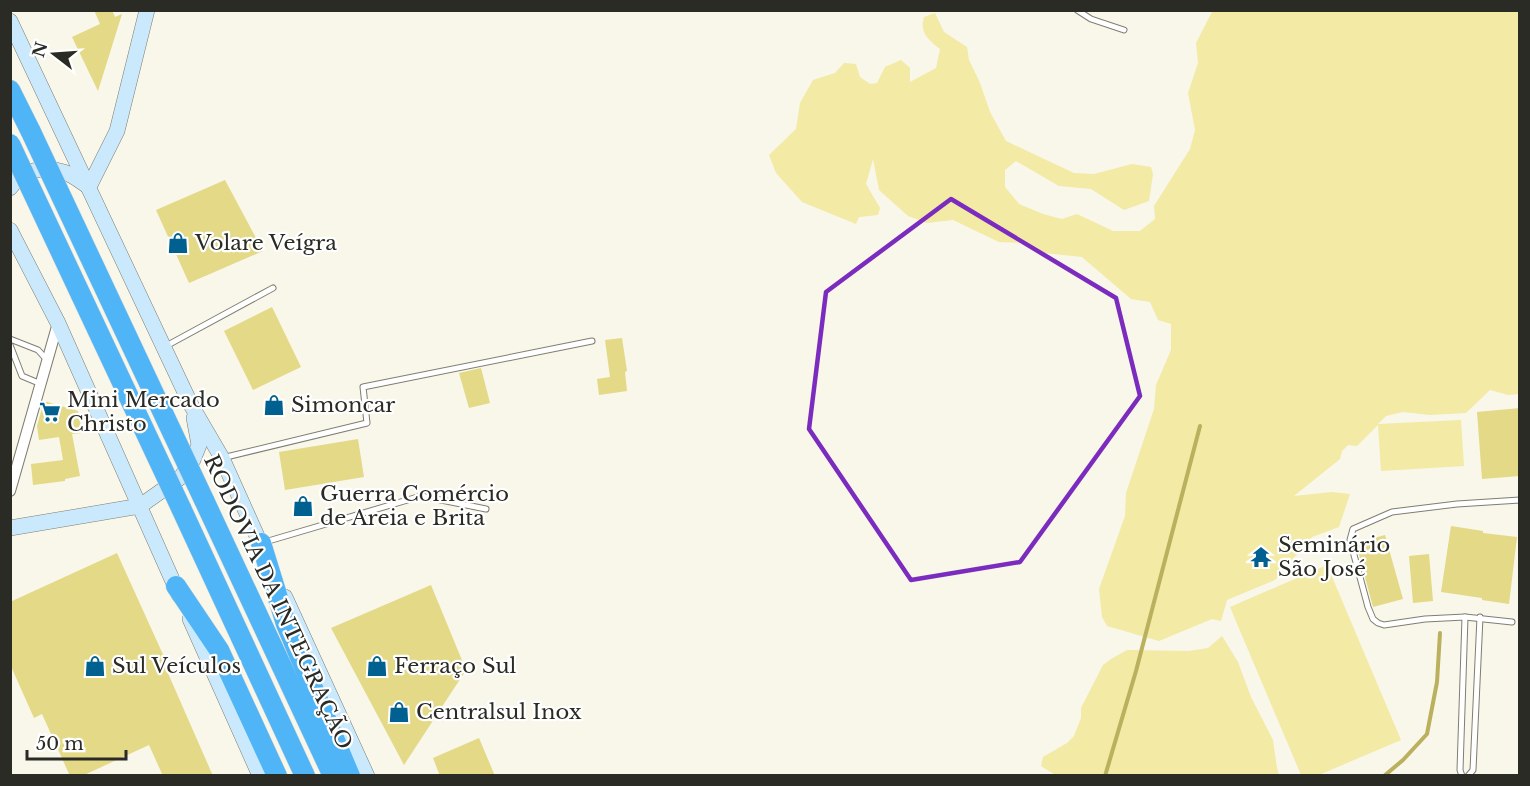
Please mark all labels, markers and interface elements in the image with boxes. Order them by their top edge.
north arrow [24,24,84,84]
text: N [28,39,51,60]
place label: Volare Veígra [194,230,337,256]
shop icon: Volare Veígra [166,231,190,255]
place label: Mini Mercado Christo [67,387,220,437]
place label: Simoncar [291,392,395,418]
shop icon: Simoncar [262,393,286,417]
supermarket icon: Mini Mercado Christo [38,400,62,424]
street label: RODOVIA DA INTEGRAÇÃO [198,451,358,753]
place label: Guerra Comércio de Areia e Brita [320,481,509,531]
shop icon: Guerra Comércio de Areia e Brita [291,494,315,518]
place label: Seminário São José [1278,532,1390,582]
temple icon: Seminário São José [1249,545,1273,569]
place label: Sul Veículos [112,653,241,679]
place label: Ferraço Sul [394,653,517,679]
shop icon: Sul Veículos [83,654,107,678]
shop icon: Ferraço Sul [365,654,389,678]
place label: Centralsul Inox [416,699,582,725]
shop icon: Centralsul Inox [387,700,411,724]
scale bar [27,723,126,761]
text: 50 m [36,733,84,755]

